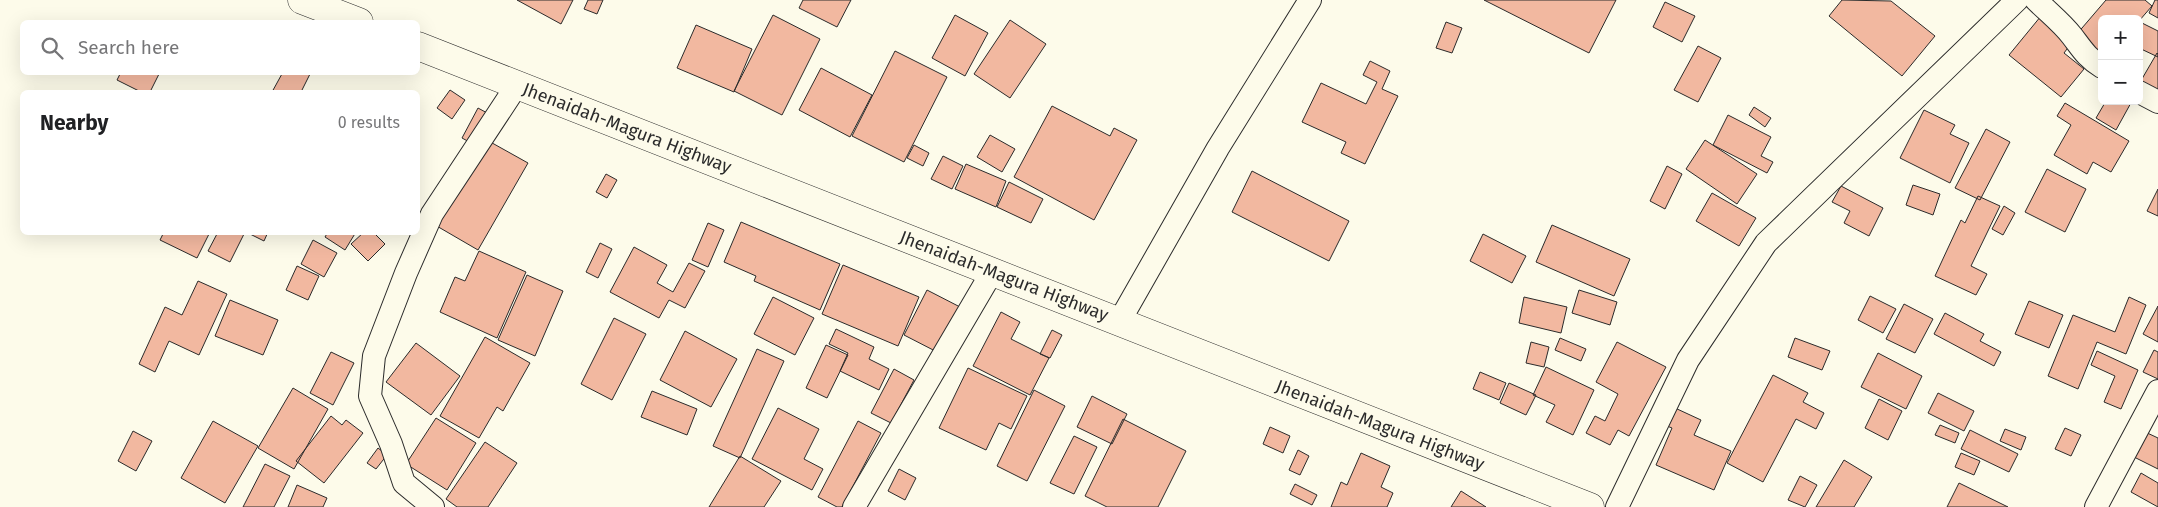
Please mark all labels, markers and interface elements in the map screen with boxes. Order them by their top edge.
map controls [2098,15,2143,105]
button: + [2098,15,2143,60]
search box [20,20,420,75]
icon: search [38,34,66,62]
text: Search here [78,36,179,59]
button: − [2098,60,2143,105]
street label: Jhenaidah-Magura Highway [519,78,735,178]
text: Nearby [40,110,108,136]
text: 0 results [338,113,400,132]
street label: Jhenaidah-Magura Highway [896,226,1112,326]
street label: Jhenaidah-Magura Highway [1272,375,1488,475]

